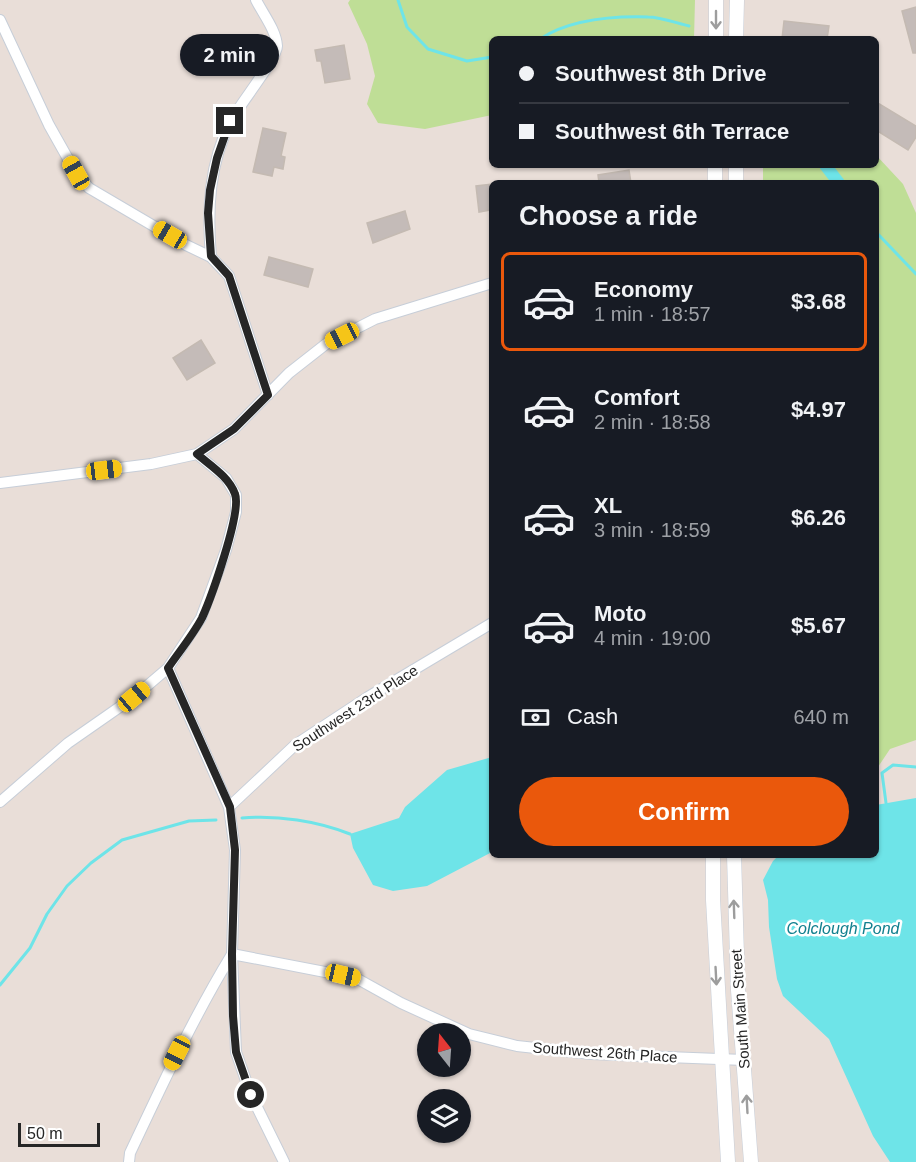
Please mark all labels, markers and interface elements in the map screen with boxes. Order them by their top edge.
one-way arrow [710,9,722,29]
callout: 2 min [180,34,280,76]
text: 2 min [203,44,256,66]
text: Southwest 8th Drive [555,61,766,86]
route end [216,107,243,134]
text: Southwest 6th Terrace [555,119,789,144]
car [59,153,93,193]
text: Choose a ride [519,201,698,231]
car [150,218,190,252]
icon: car [522,275,576,329]
text: Economy [594,277,693,302]
text: $3.68 [791,289,846,314]
text: 1 min · 18:57 [594,303,711,325]
car [322,320,362,352]
icon: car [522,383,576,437]
text: Comfort [594,385,680,410]
text: $4.97 [791,397,846,422]
text: 2 min · 18:58 [594,411,711,433]
car [85,459,123,481]
icon: car [522,491,576,545]
text: XL [594,493,622,518]
text: $6.26 [791,505,846,530]
text: 3 min · 18:59 [594,519,711,541]
icon: car [522,599,576,653]
text: Moto [594,601,647,626]
text: $5.67 [791,613,846,638]
text: 4 min · 19:00 [594,627,711,649]
street label: Southwest 23rd Place [289,661,421,755]
car [114,679,154,715]
icon: cash [519,701,552,734]
text: Cash [567,704,618,729]
text: 640 m [793,706,849,728]
button: Confirm [519,777,849,846]
one-way arrow [729,900,740,920]
water label: Colclough Pond [787,920,901,937]
street label: South Main Street [727,948,753,1069]
car [323,962,363,988]
one-way arrow [711,966,722,986]
north arrow [417,1023,471,1077]
map controls [417,1023,471,1143]
car [161,1033,193,1073]
street label: Southwest 26th Place [532,1038,678,1066]
route start [237,1081,264,1108]
button: layers [417,1089,471,1143]
one-way arrow [741,1094,752,1114]
scale bar [18,1120,100,1148]
text: 50 m [27,1125,63,1142]

